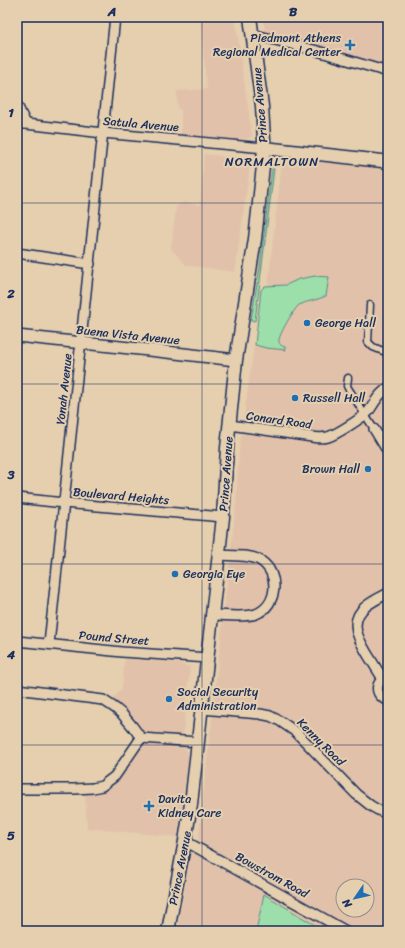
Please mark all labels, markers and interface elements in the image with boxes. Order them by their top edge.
text: A [107,0,116,23]
text: B [289,0,298,23]
place label: Piedmont Athens Regional Medical Center [213,27,342,63]
marker: Piedmont Athens Regional Medical Center [344,39,356,51]
street label: Prince Avenue [246,66,274,144]
text: 1 [8,101,14,124]
street label: Satula Avenue [102,110,180,138]
district label: NORMALTOWN [225,150,319,173]
text: 2 [6,282,15,305]
place label: George Hall [315,312,377,334]
marker: George Hall [302,318,312,328]
street label: Buena Vista Avenue [75,319,181,351]
street label: Yonah Avenue [49,352,79,426]
place label: Russell Hall [303,387,366,409]
marker: Russell Hall [290,393,300,403]
street label: Conard Road [245,405,315,436]
street label: Prince Avenue [212,436,240,512]
place label: Brown Hall [302,458,361,480]
text: 3 [6,463,15,486]
marker: Brown Hall [363,464,373,474]
street label: Boulevard Heights [72,481,170,511]
place label: Georgia Eye [183,563,245,585]
marker: Georgia Eye [170,569,180,579]
street label: Pound Street [78,624,150,652]
text: 4 [6,643,16,666]
place label: Social Security Administration [176,681,259,717]
marker: Social Security Administration [164,694,174,704]
street label: Kenny Road [292,713,352,773]
place label: Davita Kidney Care [158,788,221,824]
marker: Davita Kidney Care [143,800,155,812]
text: 5 [7,824,15,847]
street label: Prince Avenue [162,829,198,907]
street label: Bowstrom Road [231,846,313,905]
north arrow [335,878,375,918]
text: N [337,895,358,913]

